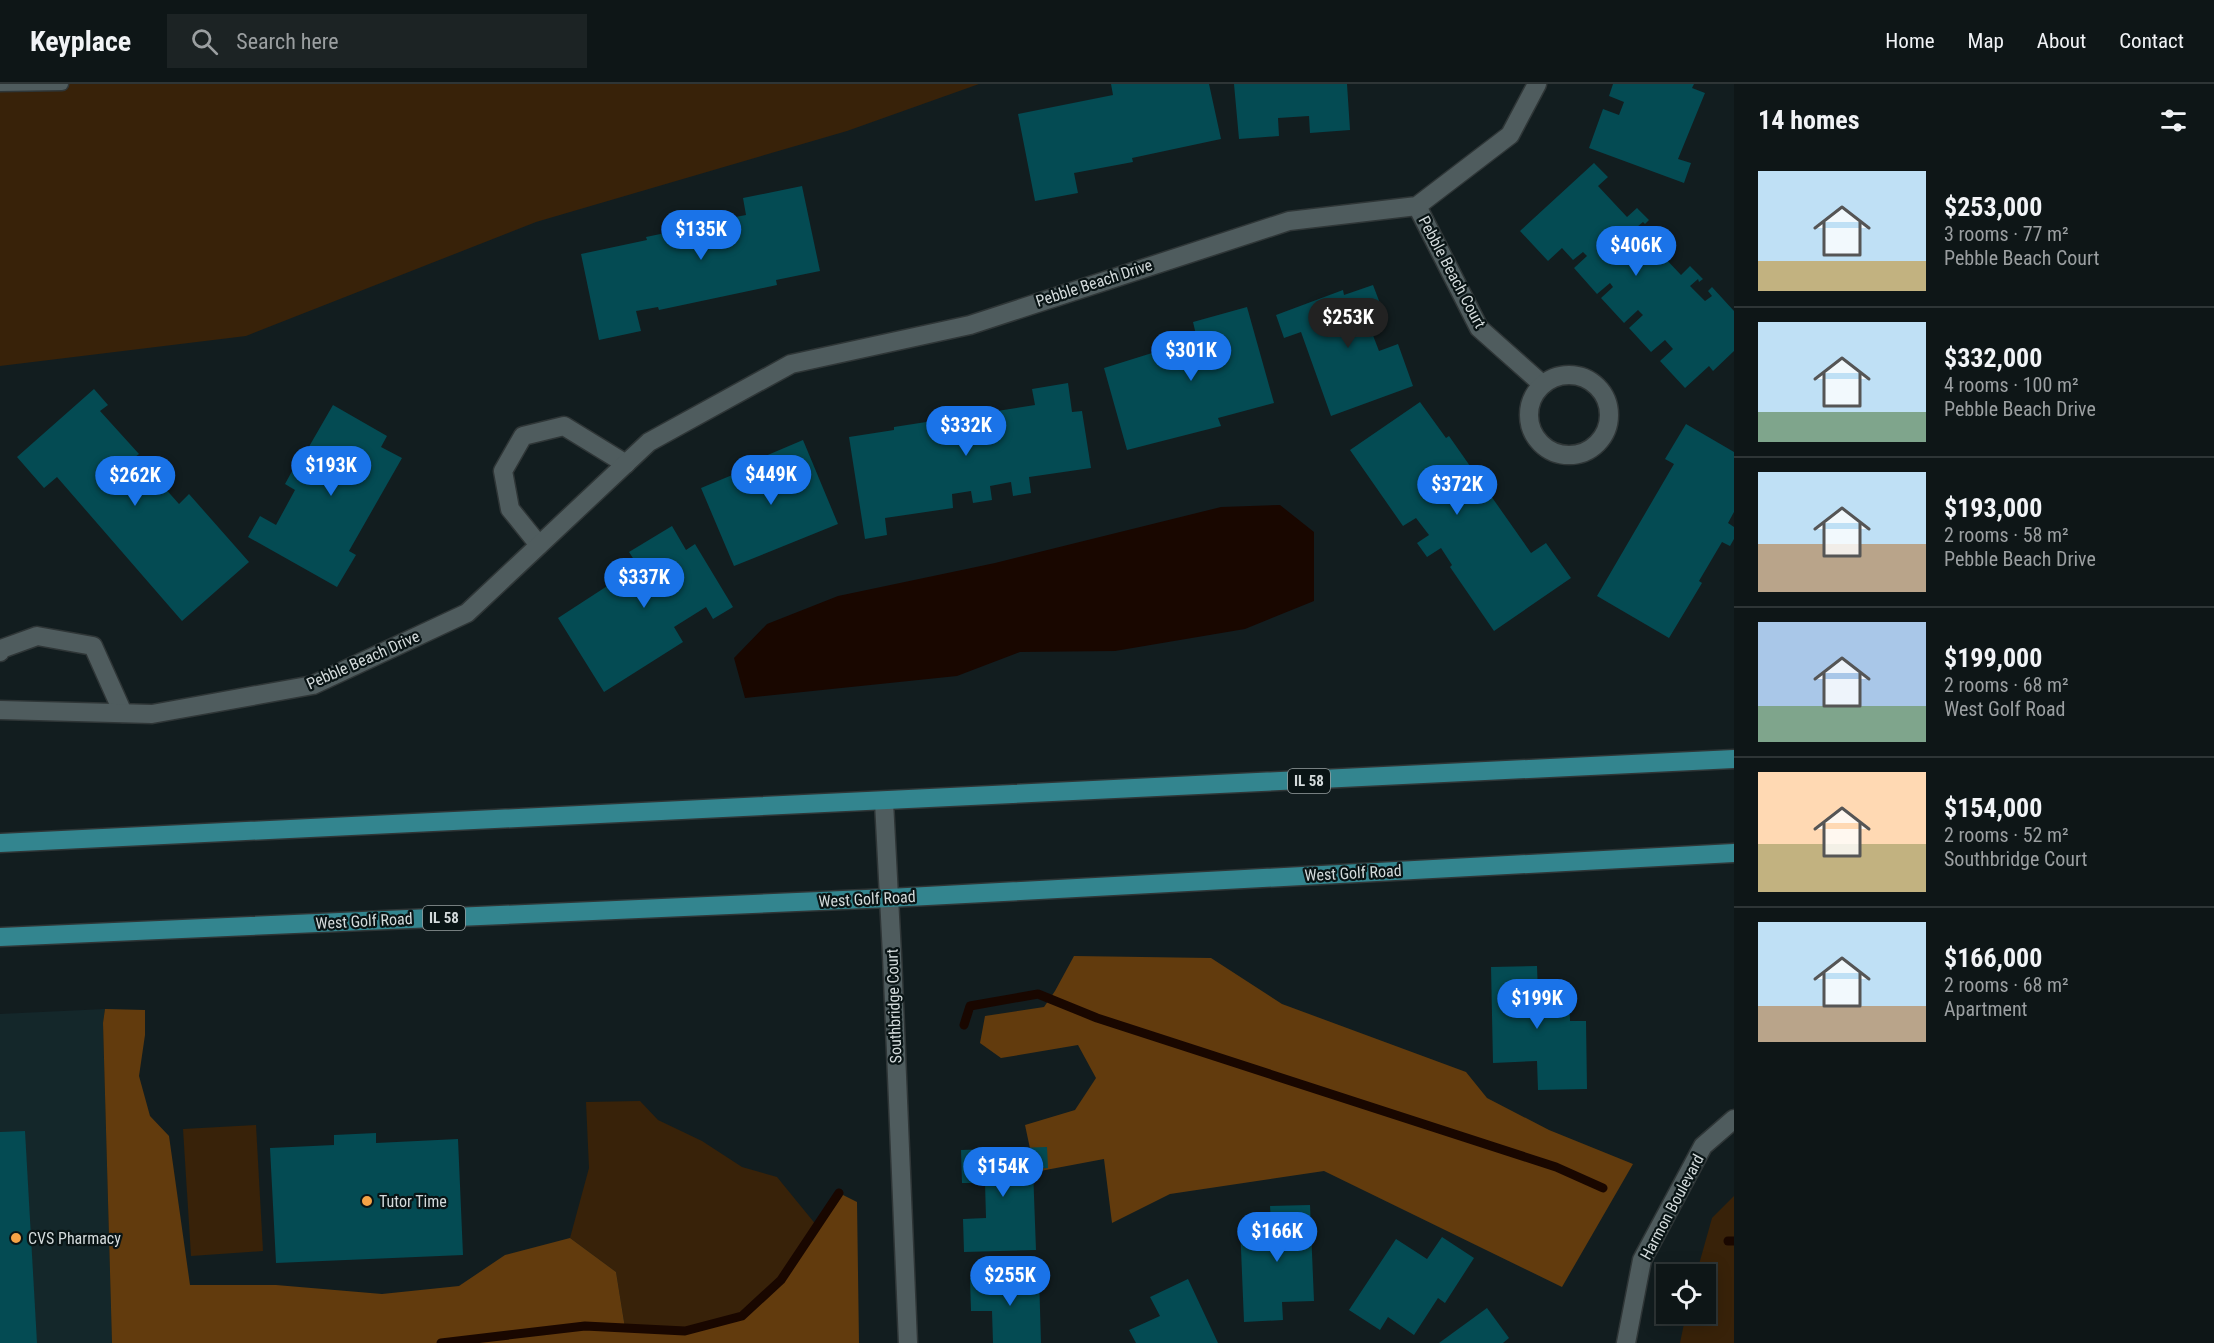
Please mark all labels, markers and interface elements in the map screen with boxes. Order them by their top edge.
search box [167,14,587,68]
text: Keyplace [30,25,131,58]
icon: search [188,25,221,58]
text: Search here [236,29,339,54]
text: Home [1885,29,1935,53]
text: Map [1968,29,2004,53]
text: About [2037,29,2086,53]
text: Contact [2119,29,2184,53]
icon: filters [2157,104,2190,137]
text: 14 homes [1758,105,1860,135]
text: $253,000 [1944,192,2042,222]
icon: home [1806,195,1878,267]
pin: $135K [659,210,743,261]
street label: Pebble Beach Court [1414,213,1490,332]
text: $135K [675,217,727,241]
text: 3 rooms · 77 m² [1944,222,2069,246]
pin: $406K [1594,226,1678,277]
text: $406K [1610,233,1662,257]
text: Pebble Beach Court [1944,246,2100,270]
street label: Pebble Beach Drive [1033,255,1155,311]
pin: $253K [1306,298,1390,349]
text: $253K [1322,305,1374,329]
pin: $301K [1149,331,1233,382]
text: $301K [1165,338,1217,362]
text: $332,000 [1944,343,2042,373]
icon: home [1806,346,1878,418]
text: 4 rooms · 100 m² [1944,373,2079,397]
text: Pebble Beach Drive [1944,397,2096,421]
pin: $332K [924,406,1008,457]
text: $332K [940,413,992,437]
pin: $193K [289,446,373,497]
text: $193K [305,453,357,477]
pin: $449K [729,455,813,506]
pin: $262K [93,456,177,507]
text: $449K [745,462,797,486]
text: $262K [109,463,161,487]
pin: $372K [1415,465,1499,516]
text: $372K [1431,472,1483,496]
text: $193,000 [1944,493,2042,523]
icon: home [1806,496,1878,568]
text: 2 rooms · 58 m² [1944,523,2069,547]
text: Pebble Beach Drive [1944,547,2096,571]
pin: $337K [602,558,686,609]
text: $337K [618,565,670,589]
street label: Pebble Beach Drive [304,627,422,693]
text: $199,000 [1944,643,2042,673]
icon: home [1806,646,1878,718]
text: 2 rooms · 68 m² [1944,673,2069,697]
text: West Golf Road [1944,697,2065,721]
road number: IL 58 [1288,769,1330,793]
text: $154,000 [1944,793,2042,823]
icon: home [1806,796,1878,868]
text: 2 rooms · 52 m² [1944,823,2069,847]
text: Southbridge Court [1944,847,2088,871]
street label: West Golf Road [1304,861,1402,885]
street label: West Golf Road [818,887,916,911]
road number: IL 58 [423,906,465,930]
street label: West Golf Road [315,909,413,933]
text: $166,000 [1944,943,2042,973]
icon: home [1806,946,1878,1018]
street label: Southbridge Court [882,948,905,1064]
text: 2 rooms · 68 m² [1944,973,2069,997]
pin: $199K [1495,979,1579,1030]
text: $199K [1511,986,1563,1010]
text: Apartment [1944,997,2028,1021]
pin: $154K [961,1147,1045,1198]
street label: Harmon Boulevard [1636,1151,1708,1263]
text: $154K [977,1154,1029,1178]
place label: Tutor Time [379,1192,447,1211]
marker: Tutor Time [360,1194,374,1208]
pin: $166K [1235,1212,1319,1263]
text: $166K [1251,1219,1303,1243]
place label: CVS Pharmacy [28,1229,121,1248]
marker: CVS Pharmacy [9,1231,23,1245]
pin: $255K [968,1256,1052,1307]
text: $255K [984,1263,1036,1287]
map controls [1656,1264,1716,1324]
button: locate [1656,1264,1716,1324]

